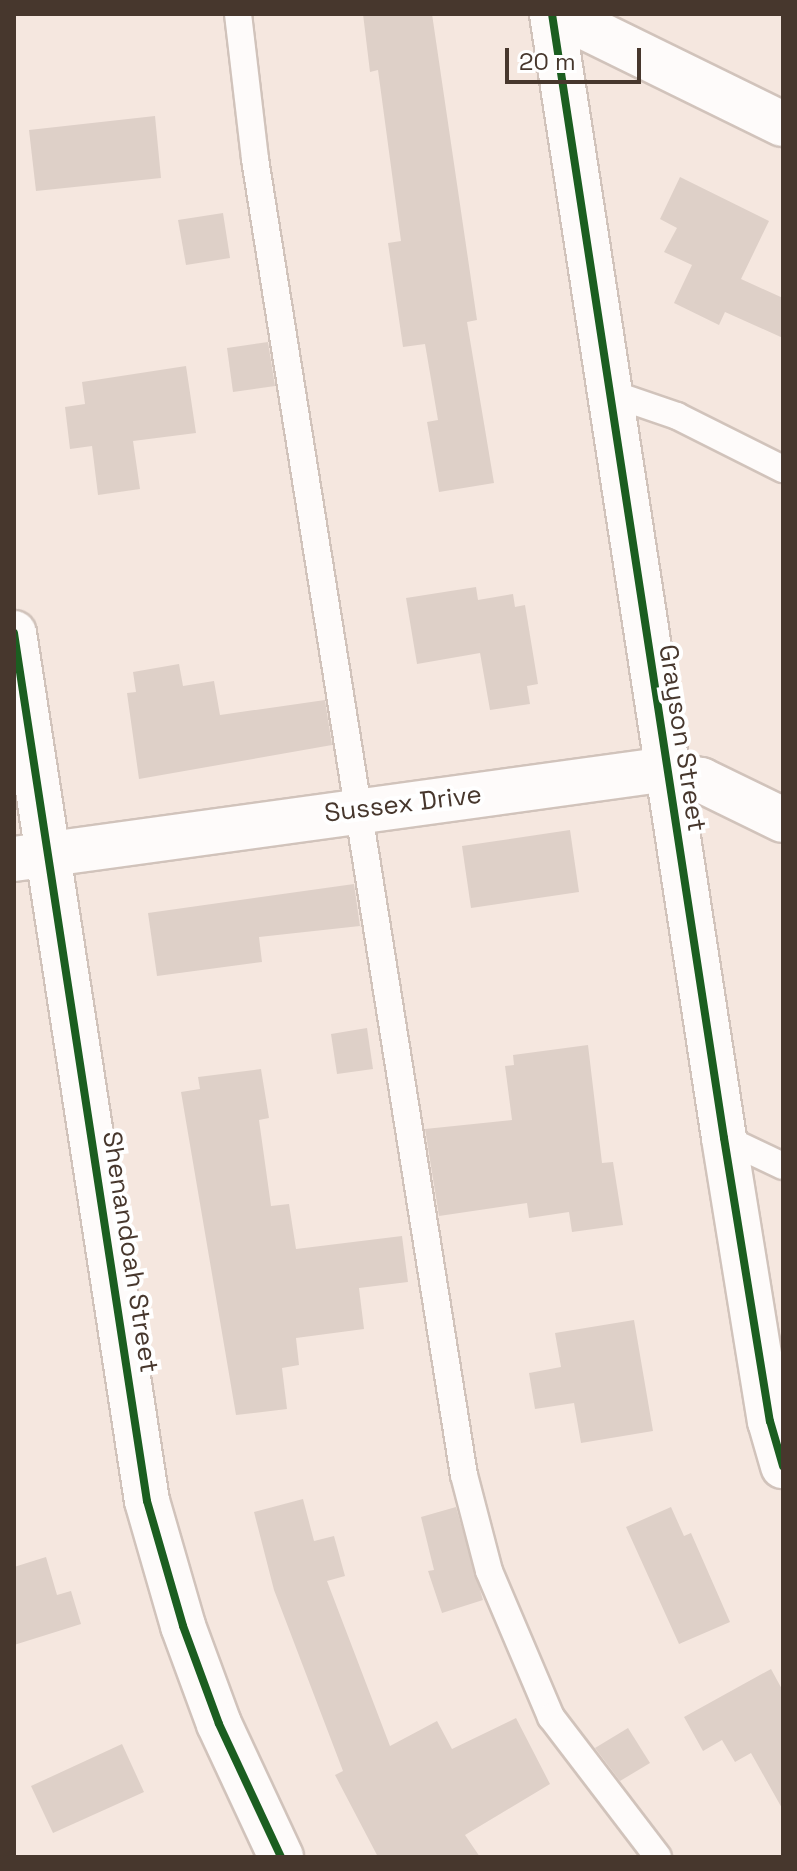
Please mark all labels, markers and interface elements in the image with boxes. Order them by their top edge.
scale bar [509,32,645,82]
text: 20 m [519,46,576,77]
street label: Grayson Street [652,642,712,834]
street label: Sussex Drive [323,779,483,829]
street label: Shenandoah Street [96,1129,164,1375]

